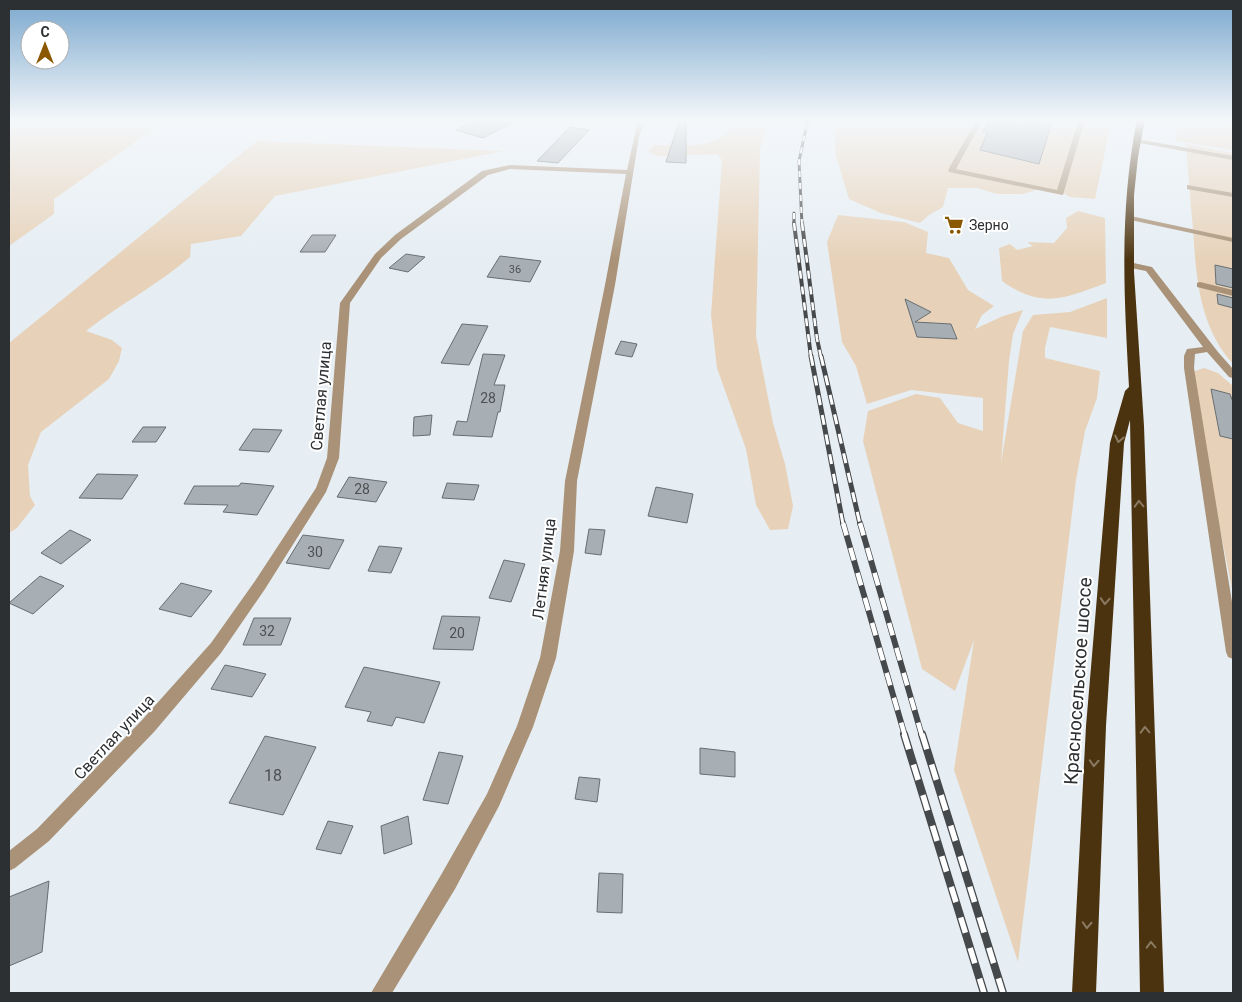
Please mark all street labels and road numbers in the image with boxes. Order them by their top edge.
street label: Светлая улица [307,341,335,451]
street label: Летняя улица [528,517,560,621]
street label: Красносельское шоссе [1059,577,1097,785]
street label: Светлая улица [70,690,158,784]

